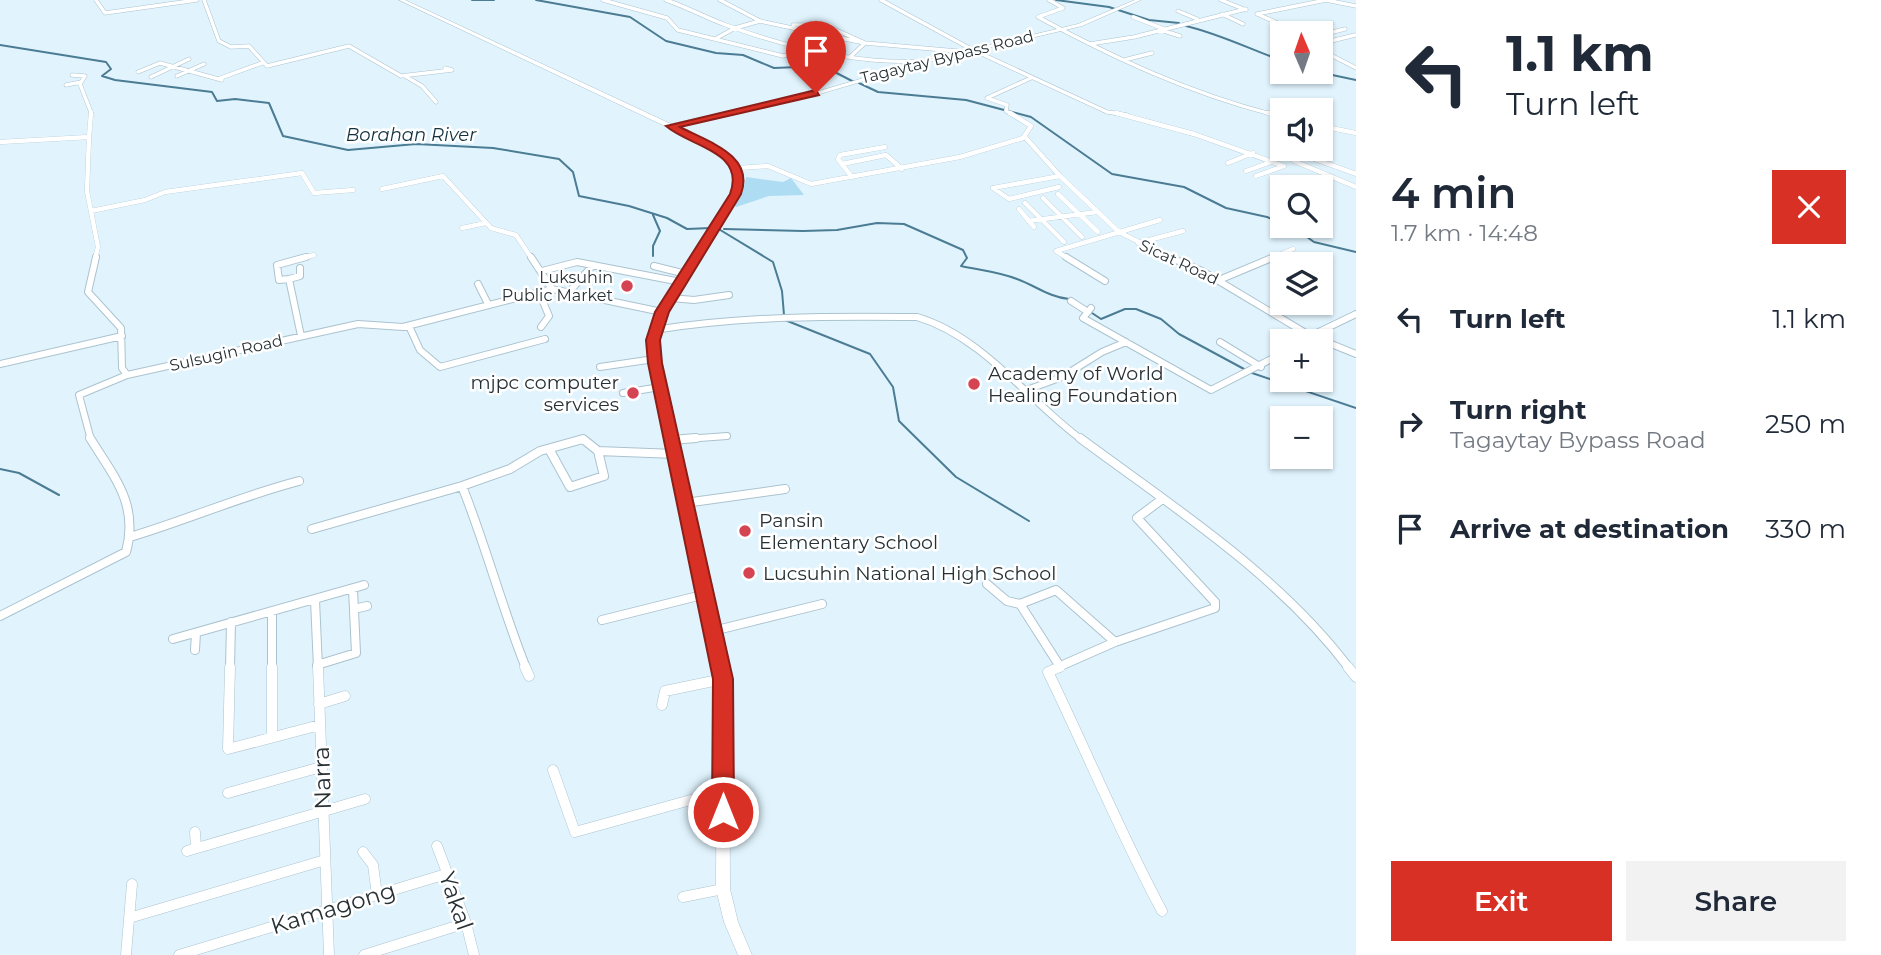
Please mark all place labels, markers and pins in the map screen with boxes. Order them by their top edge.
pin [786,21,846,93]
place label: Luksuhin Public Market [502,268,613,305]
marker: Luksuhin Public Market [619,278,635,294]
place label: Academy of World Healing Foundation [988,362,1178,407]
place label: mjpc computer services [470,371,619,416]
marker: Academy of World Healing Foundation [966,376,982,392]
marker: mjpc computer services [625,385,641,401]
place label: Pansin Elementary School [759,509,938,554]
marker: Pansin Elementary School [737,523,753,539]
place label: Lucsuhin National High School [763,562,1056,585]
marker: Lucsuhin National High School [741,565,757,581]

